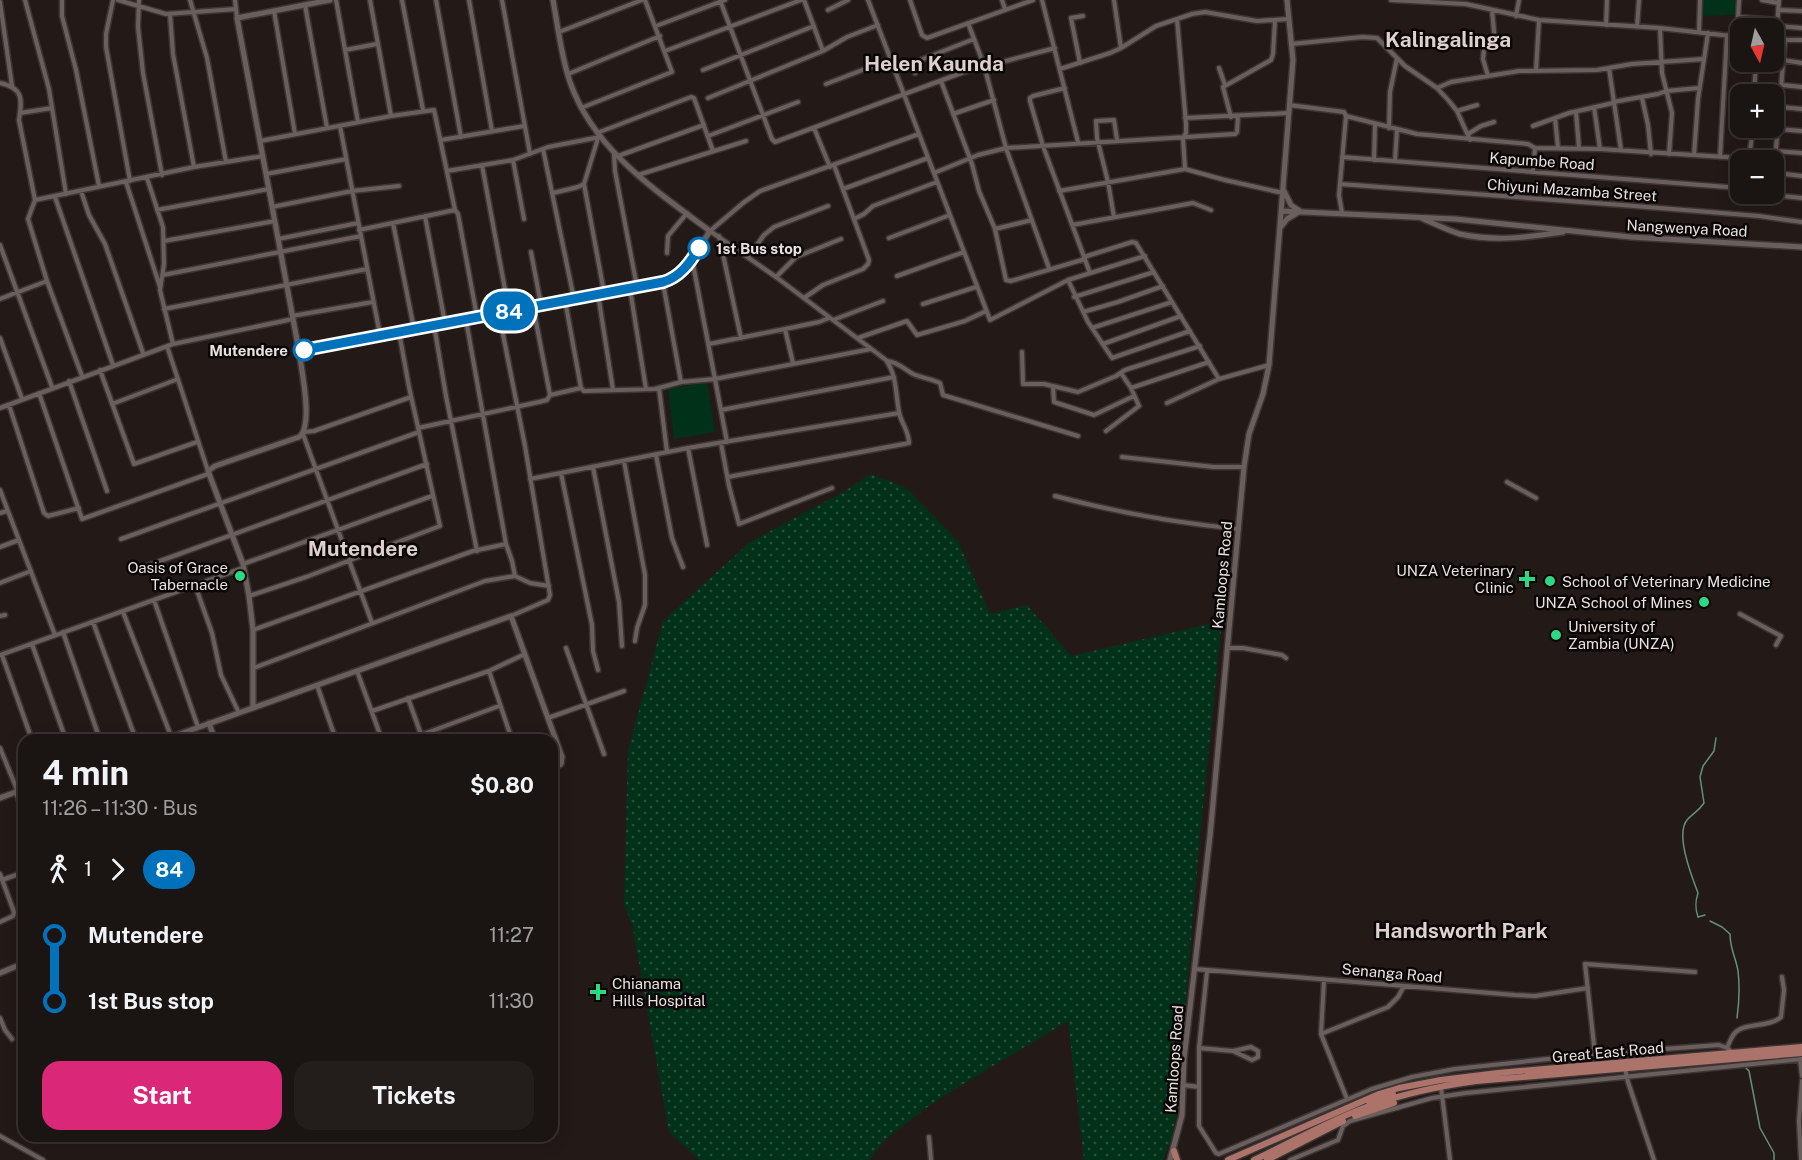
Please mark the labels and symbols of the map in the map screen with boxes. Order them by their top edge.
north arrow [1730,18,1784,72]
district label: Kalingalinga [1385,27,1511,52]
district label: Helen Kaunda [864,51,1004,76]
street label: Kapumbe Road [1489,149,1595,173]
street label: Chiyuni Mazamba Street [1487,176,1658,204]
street label: Nangwenya Road [1626,216,1748,240]
marker: 1st Bus stop [688,237,710,259]
place label: 1st Bus stop [716,240,802,257]
line badge: 84 [482,292,536,330]
marker: Mutendere [293,339,315,361]
place label: Mutendere [209,342,288,359]
street label: Kamloops Road [1209,520,1235,630]
district label: Mutendere [308,536,418,561]
place label: Oasis of Grace Tabernacle [127,559,228,593]
place label: UNZA Veterinary Clinic [1396,562,1514,596]
marker: Oasis of Grace Tabernacle [233,569,247,583]
marker: UNZA Veterinary Clinic [1518,570,1536,588]
place label: School of Veterinary Medicine [1562,573,1771,590]
marker: School of Veterinary Medicine [1543,574,1557,588]
place label: UNZA School of Mines [1535,594,1692,611]
marker: UNZA School of Mines [1697,595,1711,609]
place label: University of Zambia (UNZA) [1568,618,1675,652]
marker: University of Zambia (UNZA) [1549,628,1563,642]
district label: Handsworth Park [1374,918,1548,943]
street label: Senanga Road [1341,960,1443,986]
place label: Chianama Hills Hospital [612,975,706,1009]
marker: Chianama Hills Hospital [589,983,607,1001]
street label: Kamloops Road [1162,1004,1186,1114]
street label: Great East Road [1551,1039,1665,1065]

